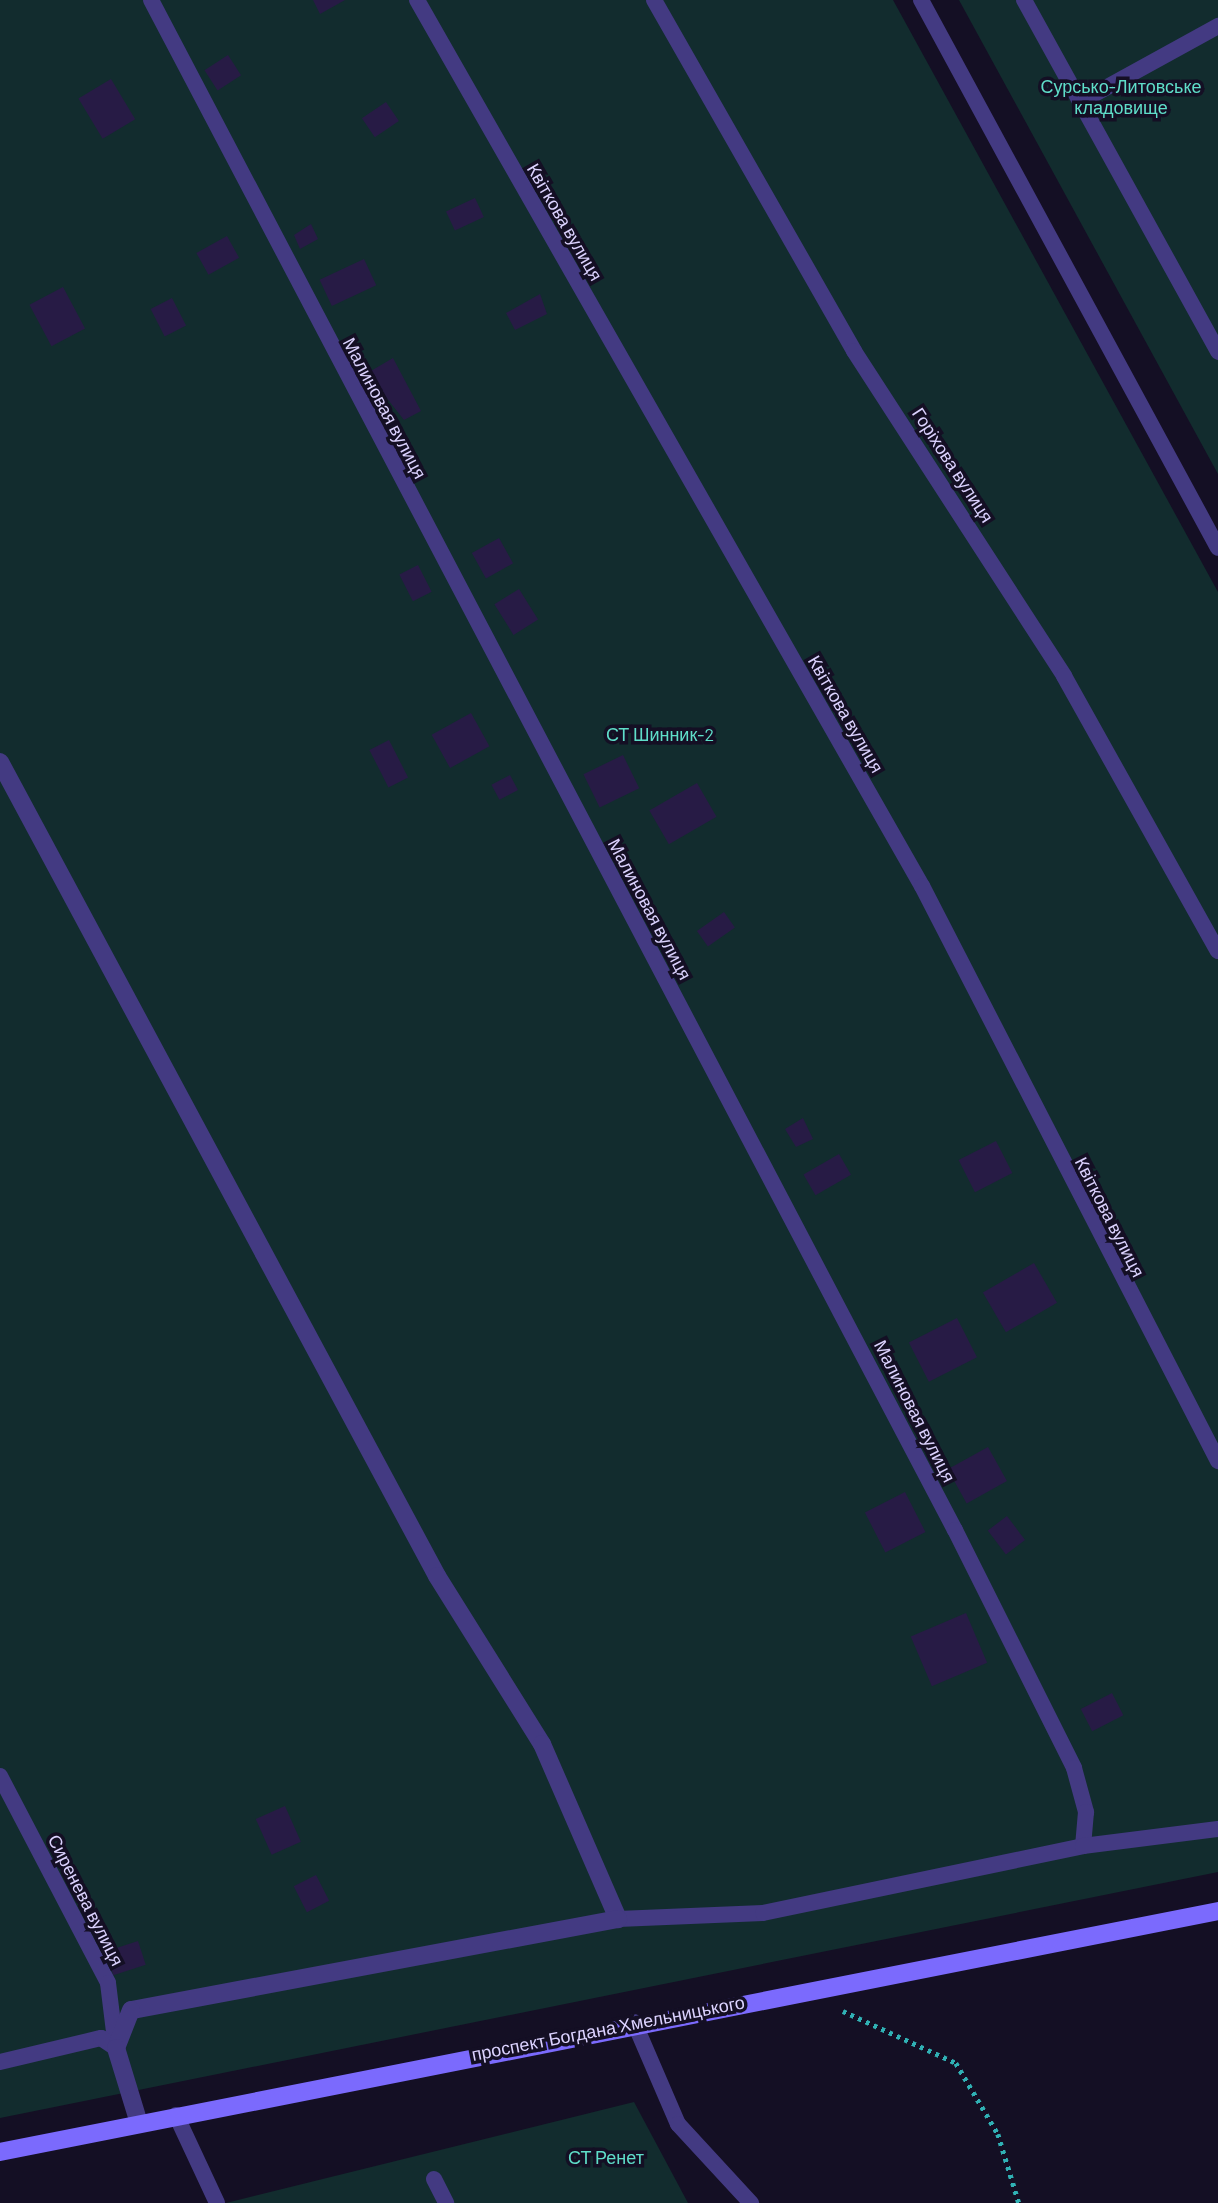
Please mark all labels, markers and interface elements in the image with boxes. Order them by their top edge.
park label: Сурсько-Литовське кладовище [1040,76,1202,119]
street label: Квіткова вулиця [523,160,607,284]
street label: Малиновая вулиця [339,334,431,482]
street label: Горіхова вулиця [908,403,998,527]
street label: Квіткова вулиця [804,652,888,776]
park label: СТ Шинник-2 [606,723,714,745]
street label: Малиновая вулиця [604,835,696,983]
street label: Квіткова вулиця [1070,1153,1150,1281]
street label: Малиновая вулиця [870,1336,960,1486]
street label: Сиренева вулиця [44,1831,128,1969]
street label: проспект Богдана Хмельницького [470,1991,746,2065]
park label: СТ Ренет [568,2146,644,2168]

